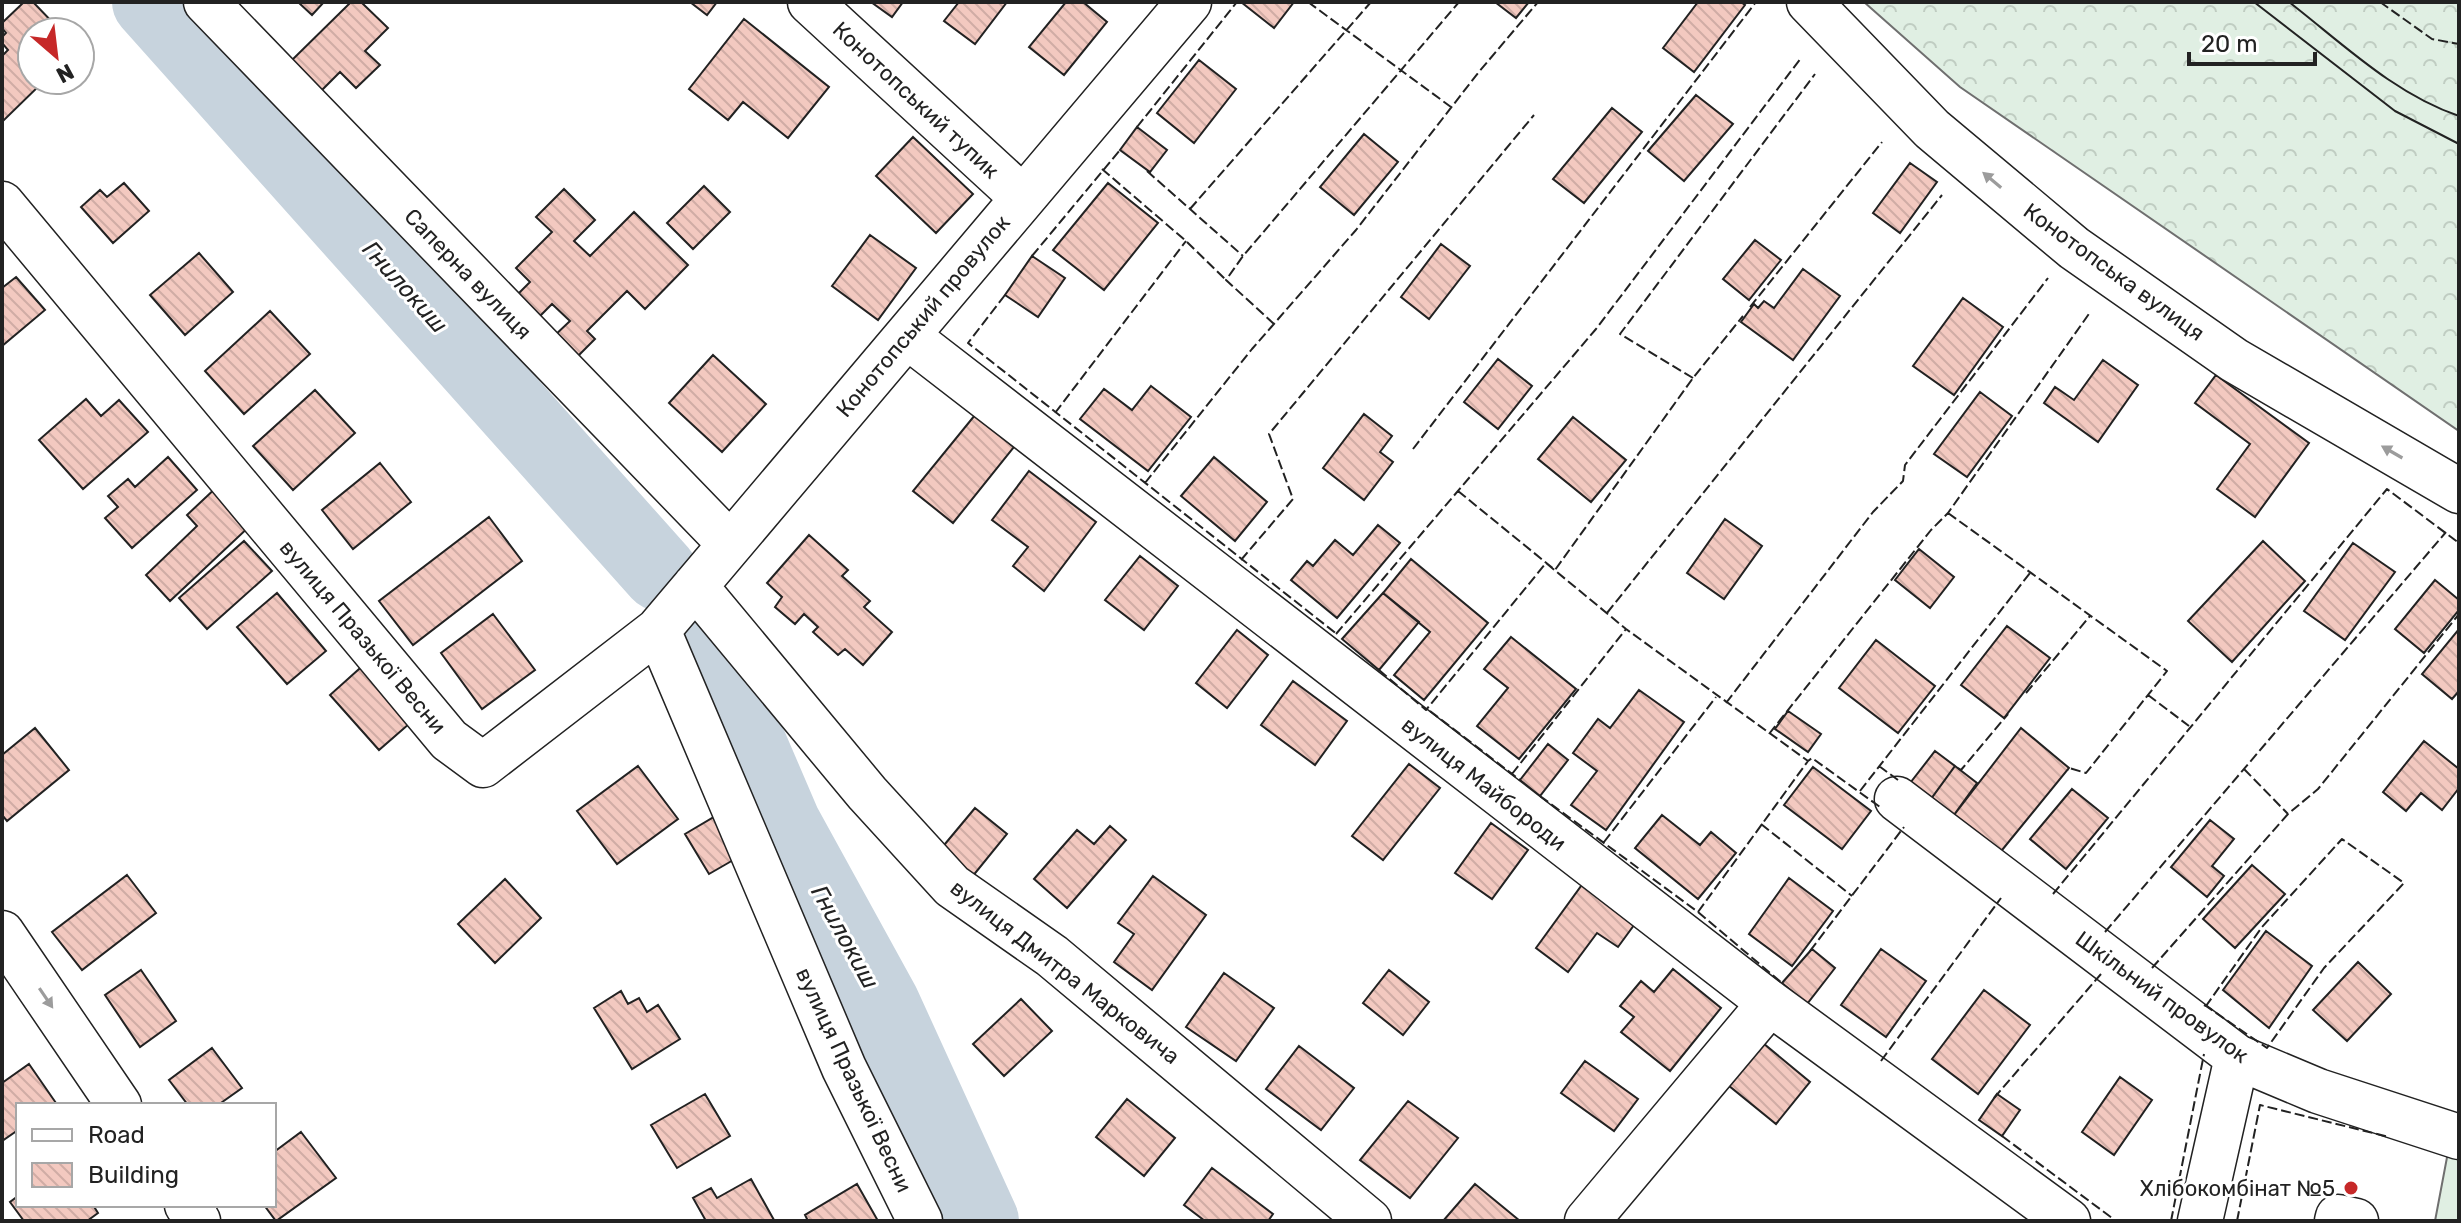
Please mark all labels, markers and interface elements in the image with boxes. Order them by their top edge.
north arrow [16,16,96,96]
street label: Конотопський тупик [827,16,1005,184]
scale bar [2189,16,2315,66]
text: 20 m [2201,30,2258,58]
text: N [52,58,78,89]
one-way arrow [1983,172,2003,189]
street label: Конотопська вулиця [2018,197,2210,347]
street label: Саперна вулиця [399,203,537,345]
street label: Конотопський провулок [830,209,1016,423]
water label: Гнилокиш [357,236,453,339]
one-way arrow [2381,445,2403,459]
street label: вулиця Празької Весни [274,535,452,739]
street label: вулиця Майбороди [1396,711,1572,857]
street label: вулиця Дмитра Марковича [945,874,1185,1070]
water label: Гнилокиш [805,881,885,993]
street label: Шкільний провулок [2070,925,2254,1069]
street label: вулиця Празької Весни [790,963,918,1197]
one-way arrow [38,987,53,1008]
legend [16,1103,276,1207]
text: Road [88,1121,145,1149]
text: Building [88,1161,179,1189]
place label: Хлібокомбінат №5 [2140,1175,2335,1202]
marker: Хлібокомбінат №5 [2342,1179,2360,1197]

